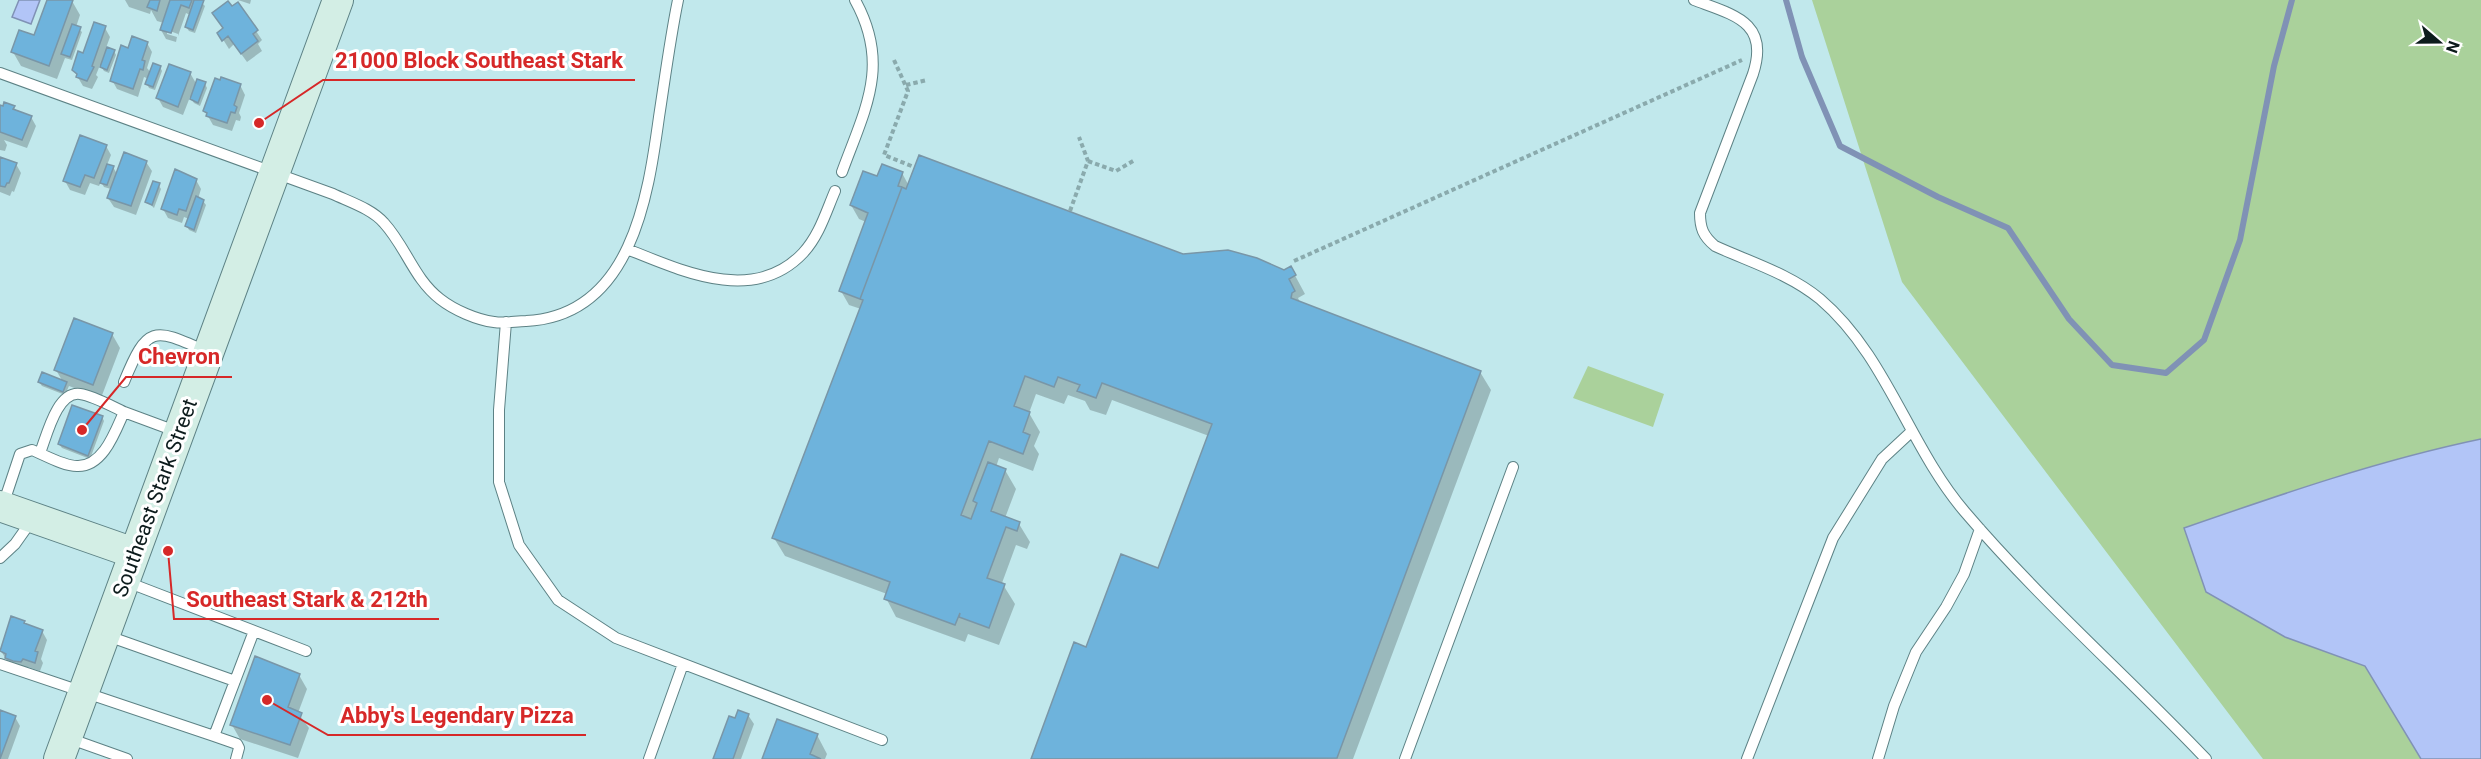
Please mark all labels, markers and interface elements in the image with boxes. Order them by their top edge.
north arrow [2409,12,2469,72]
text: N [2442,38,2463,56]
callout: 21000 Block Southeast Stark [323,40,635,80]
text: 21000 Block Southeast Stark [335,48,623,73]
callout: Chevron [126,337,232,377]
text: Chevron [138,344,220,369]
street label: Southeast Stark Street [108,396,202,600]
callout: Southeast Stark & 212th [174,579,439,619]
text: Southeast Stark & 212th [186,587,428,612]
callout: Abby's Legendary Pizza [328,695,586,735]
text: Abby's Legendary Pizza [340,703,574,728]

